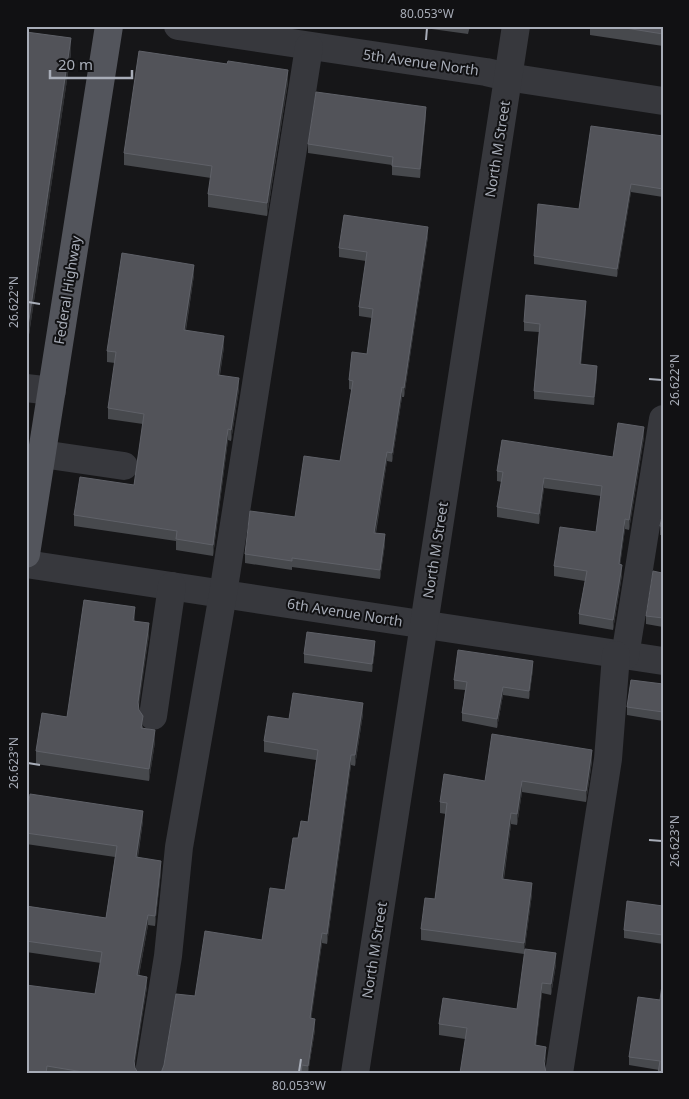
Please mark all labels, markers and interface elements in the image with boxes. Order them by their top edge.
text: 80.053°W [400,5,454,22]
street label: 5th Avenue North [362,44,480,80]
scale bar [50,48,132,80]
text: 20 m [58,54,93,74]
street label: North M Street [480,99,514,199]
street label: Federal Highway [49,234,85,346]
text: 26.622°N [5,276,22,328]
text: 26.622°N [666,354,683,406]
street label: North M Street [418,500,452,600]
street label: 6th Avenue North [286,593,404,631]
text: 26.623°N [5,737,22,789]
text: 26.623°N [666,815,683,867]
street label: North M Street [357,900,391,1000]
text: 80.053°W [272,1077,326,1094]

